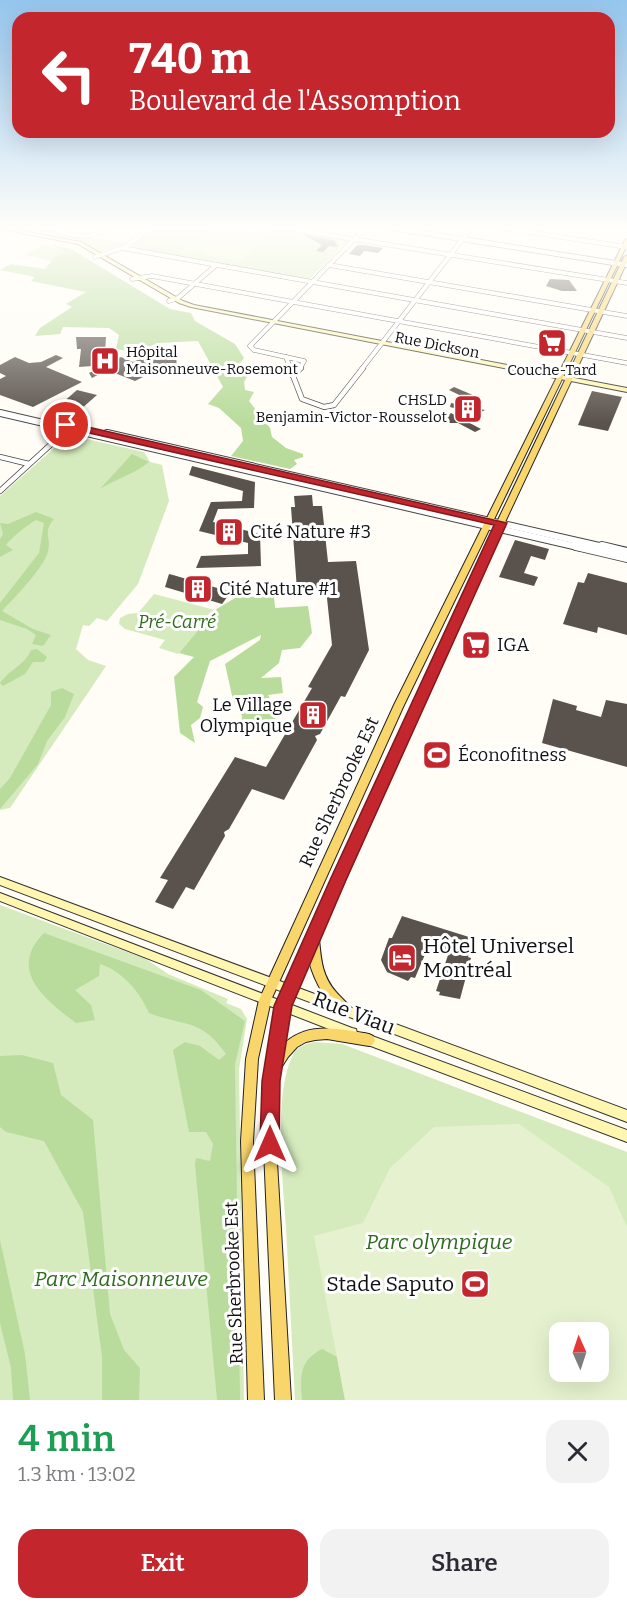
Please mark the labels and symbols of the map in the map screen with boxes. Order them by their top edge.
supermarket icon: Couche-Tard [536,327,568,359]
street label: Rue Dickson [393,328,481,362]
place label: Hôpital Maisonneuve-Rosemont [126,343,299,378]
hospital icon: Hôpital Maisonneuve-Rosemont [89,345,121,377]
place label: Couche-Tard [507,361,597,379]
place label: CHSLD Benjamin-Victor-Rousselot [256,391,448,426]
building icon: CHSLD Benjamin-Victor-Rousselot [452,393,484,425]
pin [40,399,91,450]
building icon: Cité Nature #3 [213,516,245,548]
place label: Cité Nature #3 [250,521,371,543]
building icon: Cité Nature #1 [182,573,214,605]
place label: Cité Nature #1 [219,578,338,600]
park label: Pré-Carré [138,611,216,633]
supermarket icon: IGA [460,629,492,661]
place label: IGA [497,634,529,656]
place label: Le Village Olympique [200,694,292,737]
building icon: Le Village Olympique [297,699,329,731]
street label: Rue Sherbrooke Est [295,713,384,871]
sports icon: Éconofitness [421,739,453,771]
place label: Éconofitness [458,743,567,766]
place label: Hôtel Universel Montréal [423,933,574,983]
hotel icon: Hôtel Universel Montréal [386,942,418,974]
street label: Rue Viau [309,985,399,1041]
position arrow [238,1112,302,1176]
street label: Rue Sherbrooke Est [220,1201,248,1365]
park label: Parc olympique [366,1229,513,1255]
park label: Parc Maisonneuve [34,1266,208,1292]
sports icon: Stade Saputo [459,1268,491,1300]
place label: Stade Saputo [326,1271,454,1297]
north arrow [549,1322,609,1382]

